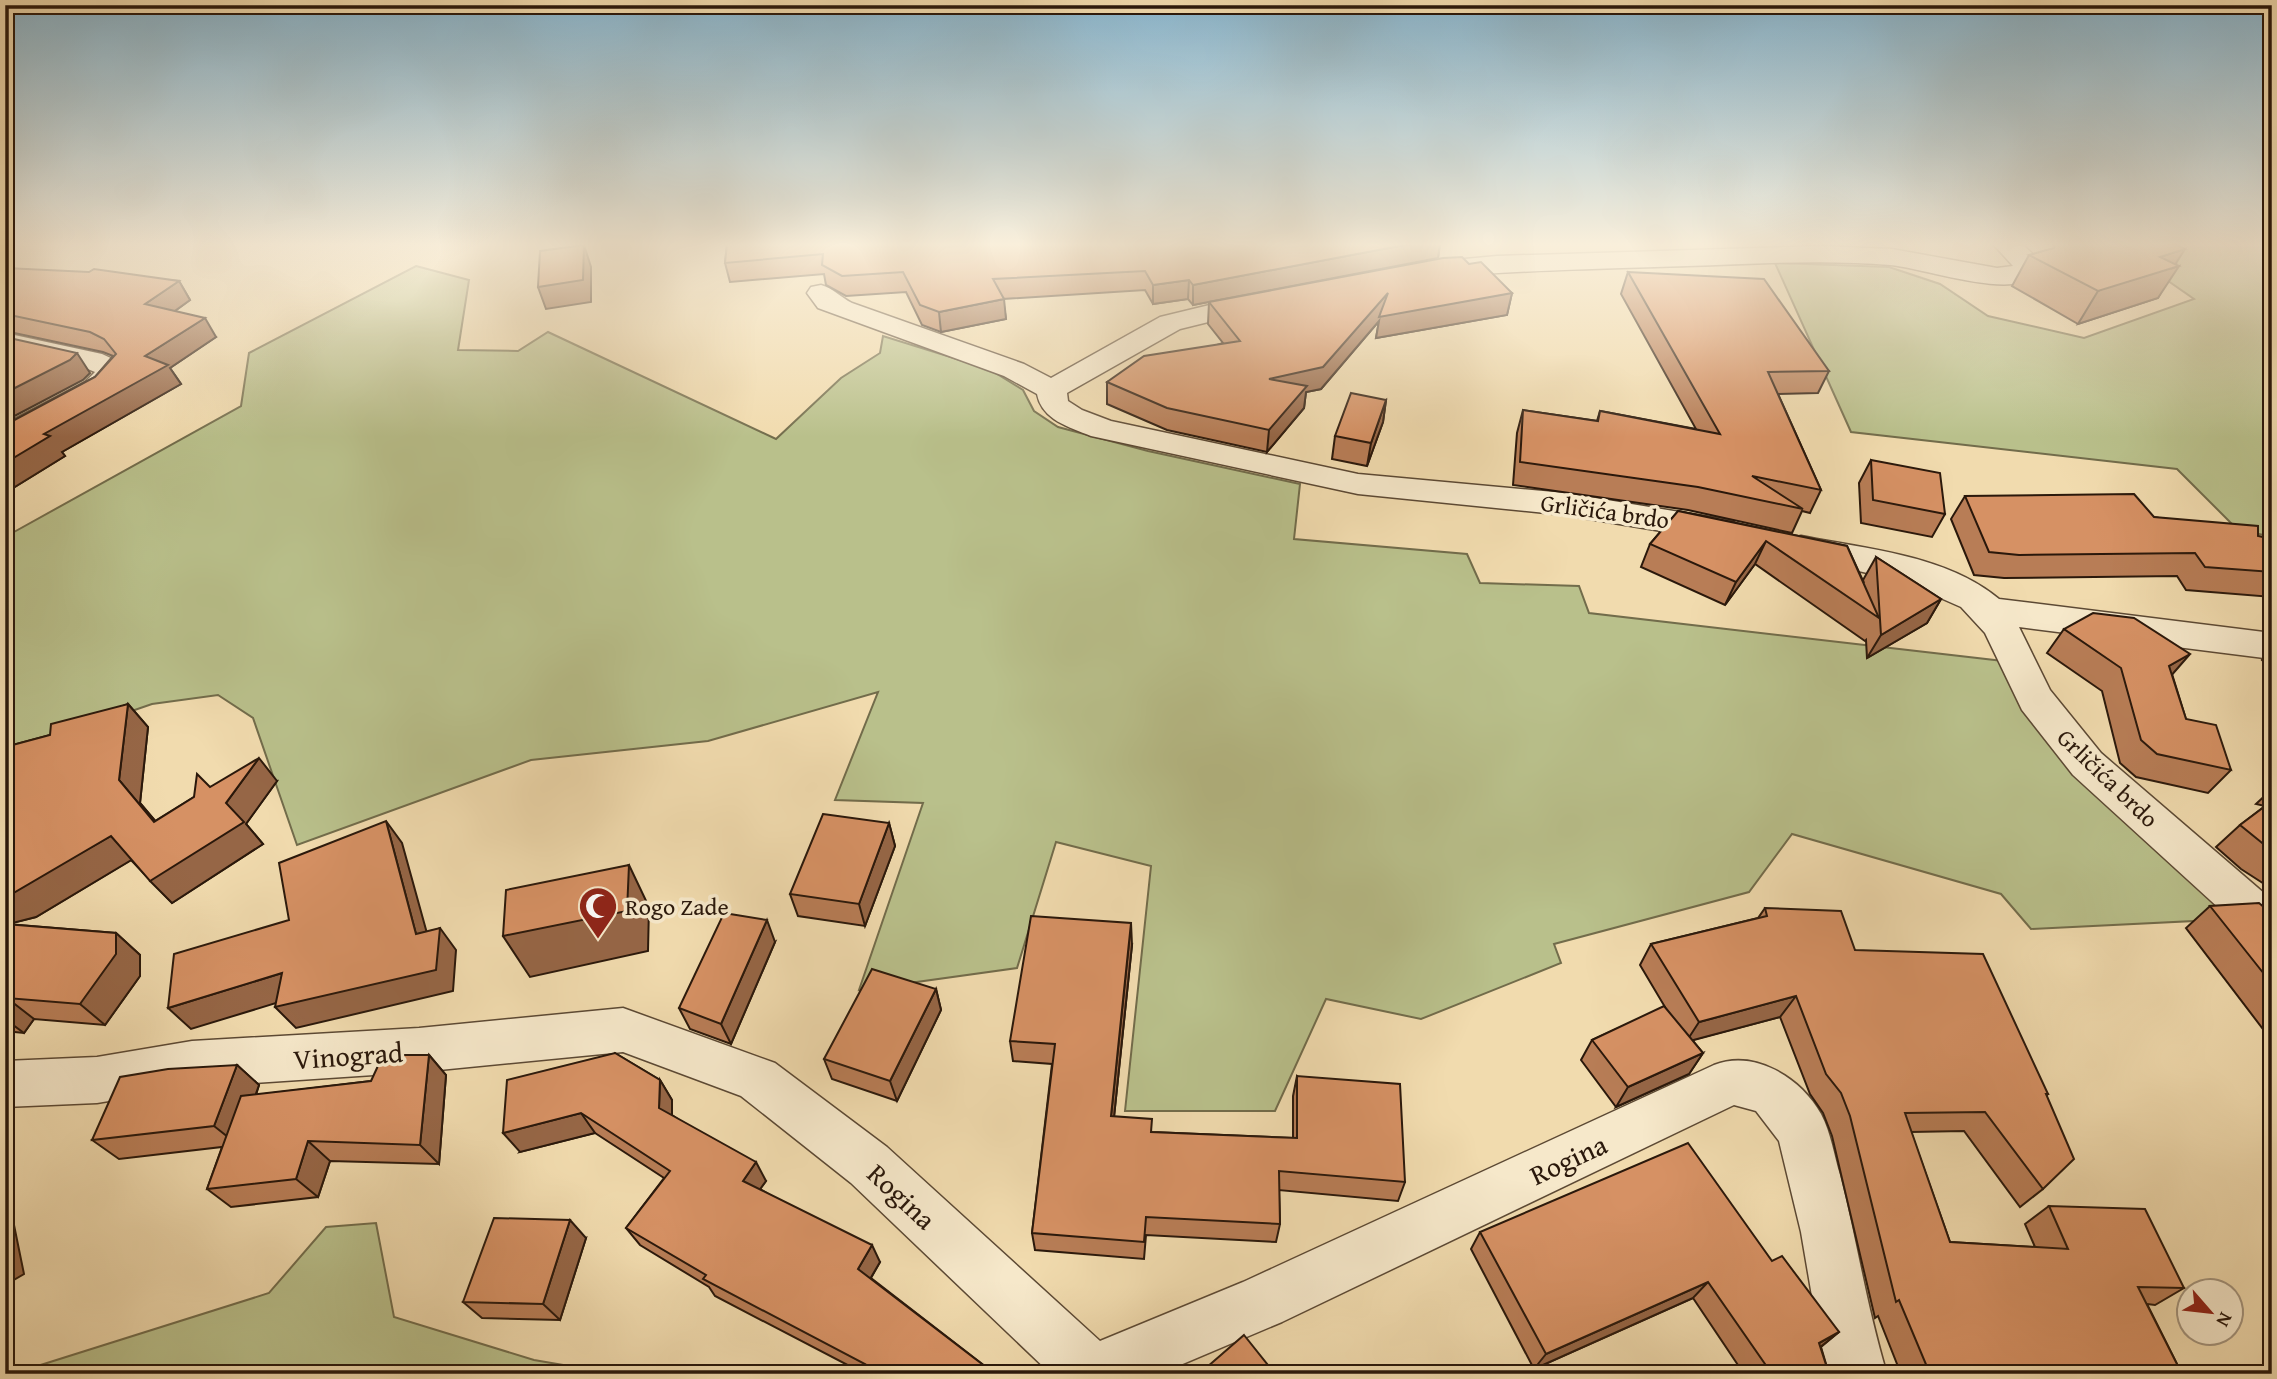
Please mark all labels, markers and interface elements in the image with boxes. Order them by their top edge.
street label: Grličića brdo [1539,485,1671,537]
street label: Grličića brdo [2049,721,2167,835]
mosque icon: Rogo Zade [577,885,619,940]
place label: Rogo Zade [625,889,729,924]
street label: Vinograd [292,1031,404,1079]
street label: Rogina [1523,1123,1614,1195]
street label: Rogina [858,1153,946,1239]
north arrow [2176,1278,2246,1348]
text: N [2210,1308,2240,1332]

